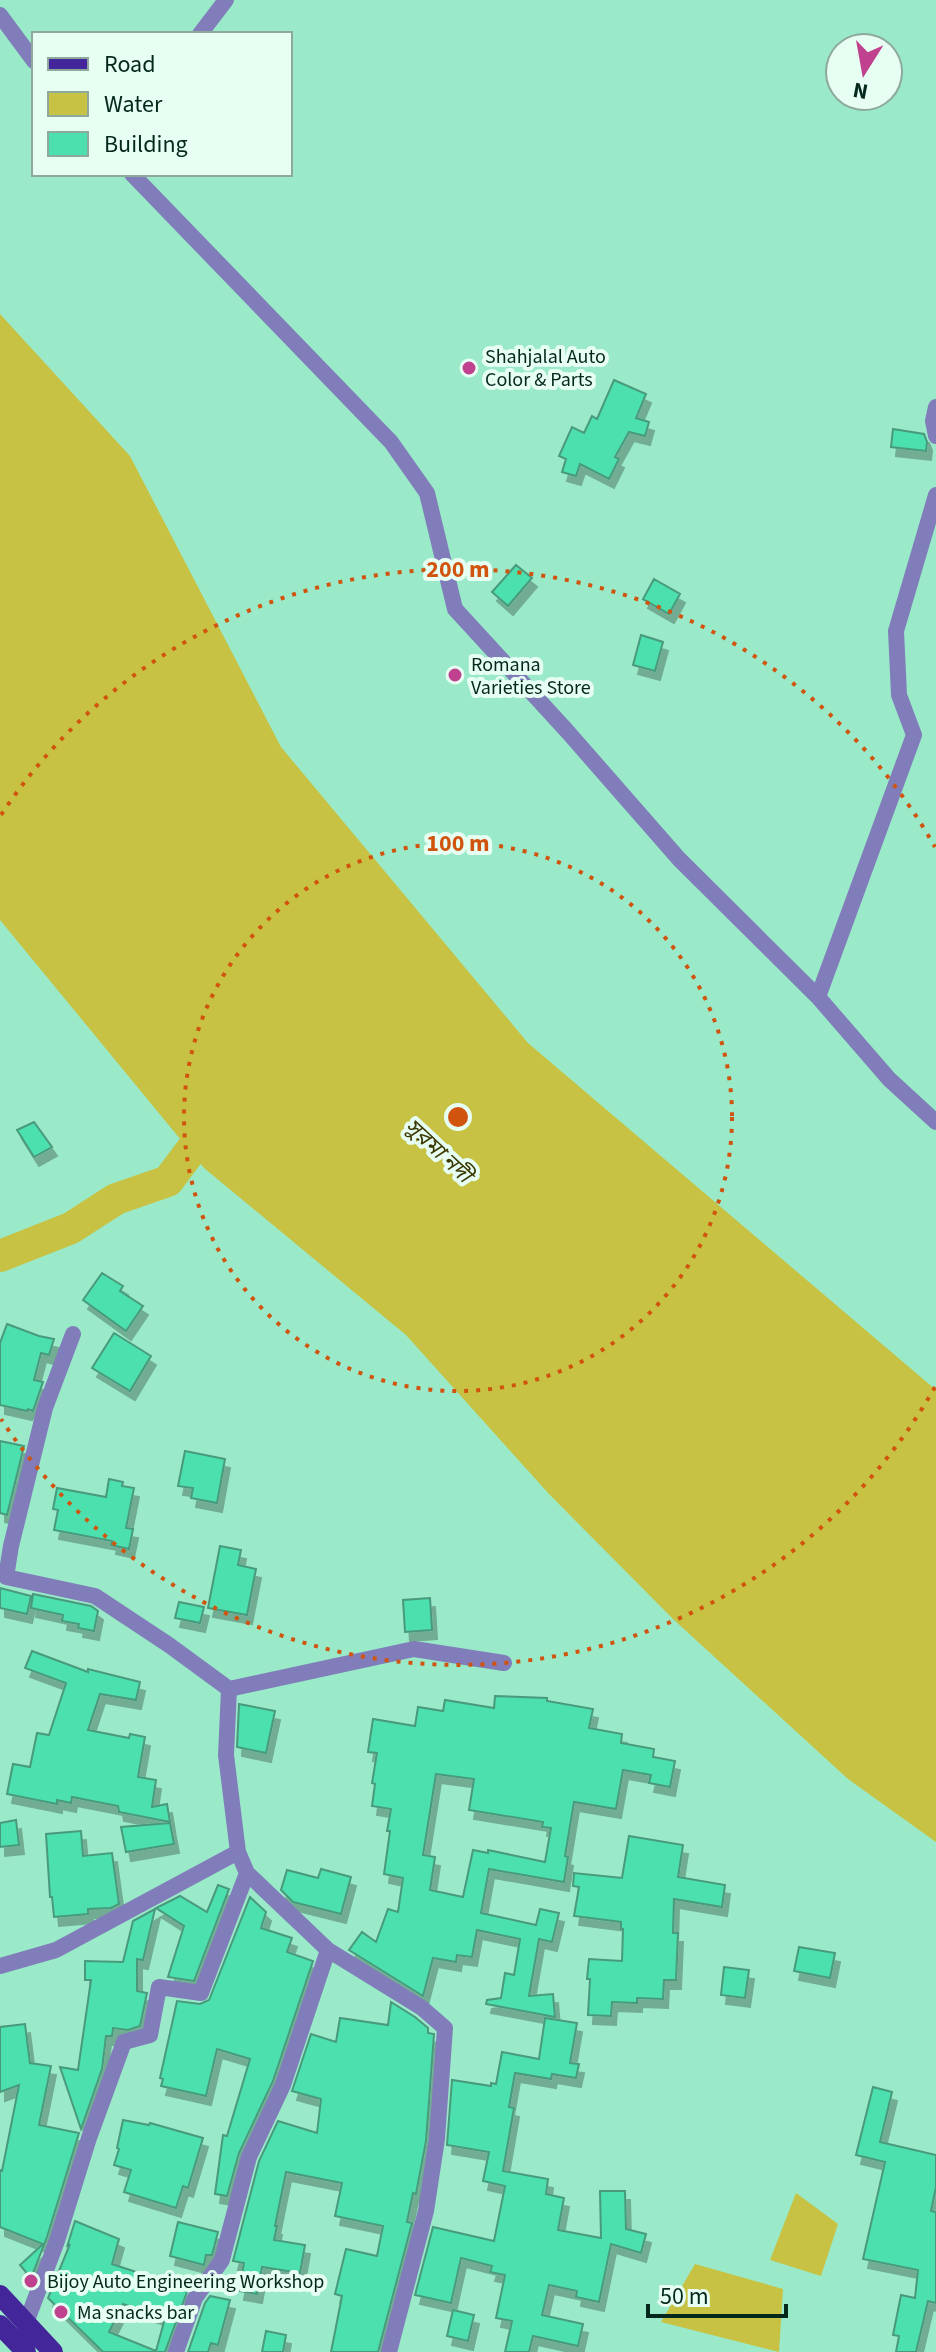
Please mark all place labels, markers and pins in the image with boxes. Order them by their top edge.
place label: Shahjalal Auto Color & Parts [485,343,606,394]
marker: Shahjalal Auto Color & Parts [460,359,478,377]
place label: Romana Varieties Store [471,651,591,702]
marker: Romana Varieties Store [446,666,464,684]
centre of rings [444,1103,472,1131]
place label: Bijoy Auto Engineering Workshop [47,2268,324,2296]
marker: Bijoy Auto Engineering Workshop [22,2272,40,2290]
place label: Ma snacks bar [77,2299,194,2327]
marker: Ma snacks bar [52,2303,70,2321]

